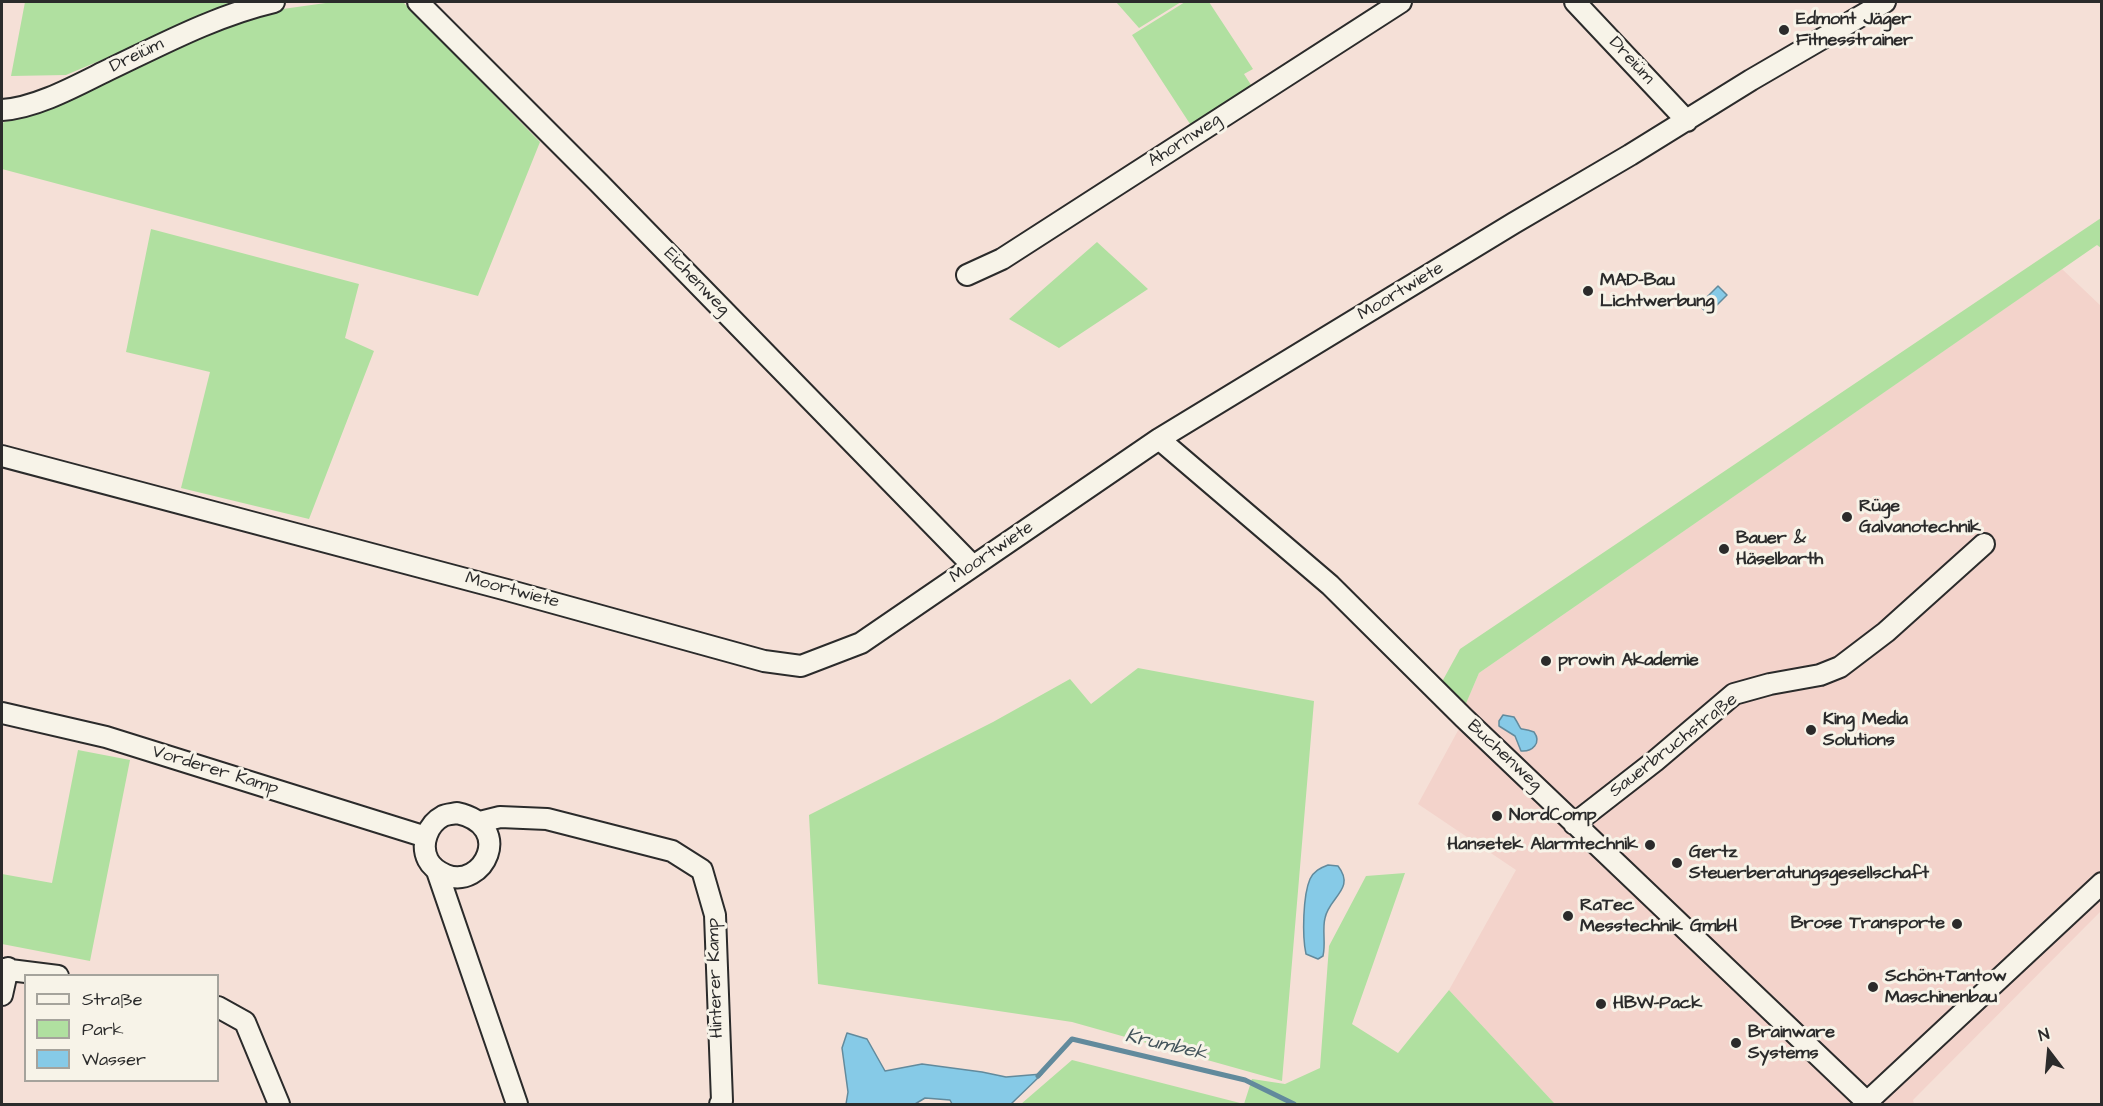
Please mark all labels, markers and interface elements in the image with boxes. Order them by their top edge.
place label: Edmont Jäger Fitnesstrainer [1796,9,1913,52]
marker: Edmont Jäger Fitnesstrainer [1777,23,1791,37]
street label: Dreiüm [1604,33,1658,89]
street label: Dreiüm [107,34,167,78]
street label: Ahornweg [1144,109,1226,173]
street label: Eichenweg [658,244,734,320]
street label: Moortwiete [1354,258,1448,326]
place label: MAD-Bau Lichtwerbung [1600,270,1715,312]
marker: MAD-Bau Lichtwerbung [1581,284,1595,298]
place label: Rüge Galvanotechnik [1859,496,1981,538]
marker: Rüge Galvanotechnik [1840,510,1854,524]
street label: Moortwiete [946,517,1038,589]
place label: Bauer & Häselbarth [1736,528,1823,570]
marker: Bauer & Häselbarth [1717,542,1731,556]
street label: Moortwiete [463,568,561,614]
place label: prowin Akademie [1558,650,1699,672]
marker: prowin Akademie [1539,654,1553,668]
street label: Sauerbruchstraße [1606,689,1742,803]
place label: King Media Solutions [1823,709,1908,752]
street label: Buchenweg [1462,716,1546,796]
marker: King Media Solutions [1804,723,1818,737]
street label: Vorderer Kamp [149,741,281,801]
place label: NordComp [1509,805,1596,827]
marker: NordComp [1490,809,1504,823]
place label: Hansetek Alarmtechnik [1447,834,1638,856]
marker: Hansetek Alarmtechnik [1643,838,1657,852]
place label: Gertz Steuerberatungsgesellschaft [1689,842,1929,884]
marker: Gertz Steuerberatungsgesellschaft [1670,856,1684,870]
place label: RaTec Messtechnik GmbH [1580,895,1737,938]
marker: RaTec Messtechnik GmbH [1561,909,1575,923]
place label: Brose Transporte [1791,913,1945,935]
street label: Hinterer Kamp [703,917,729,1039]
marker: Brose Transporte [1950,917,1964,931]
place label: Schön+Tantow Maschinenbau [1885,966,2007,1008]
legend [24,974,219,1082]
marker: Schön+Tantow Maschinenbau [1866,980,1880,994]
text: Straße [82,987,142,1012]
place label: HBW-Pack [1613,993,1702,1015]
marker: HBW-Pack [1594,997,1608,1011]
text: Park [82,1017,124,1042]
place label: Brainware Systems [1748,1022,1835,1064]
north arrow [2019,1022,2079,1082]
text: N [2036,1023,2052,1047]
water label: Krumbek [1123,1025,1209,1067]
marker: Brainware Systems [1729,1036,1743,1050]
text: Wasser [82,1047,146,1072]

